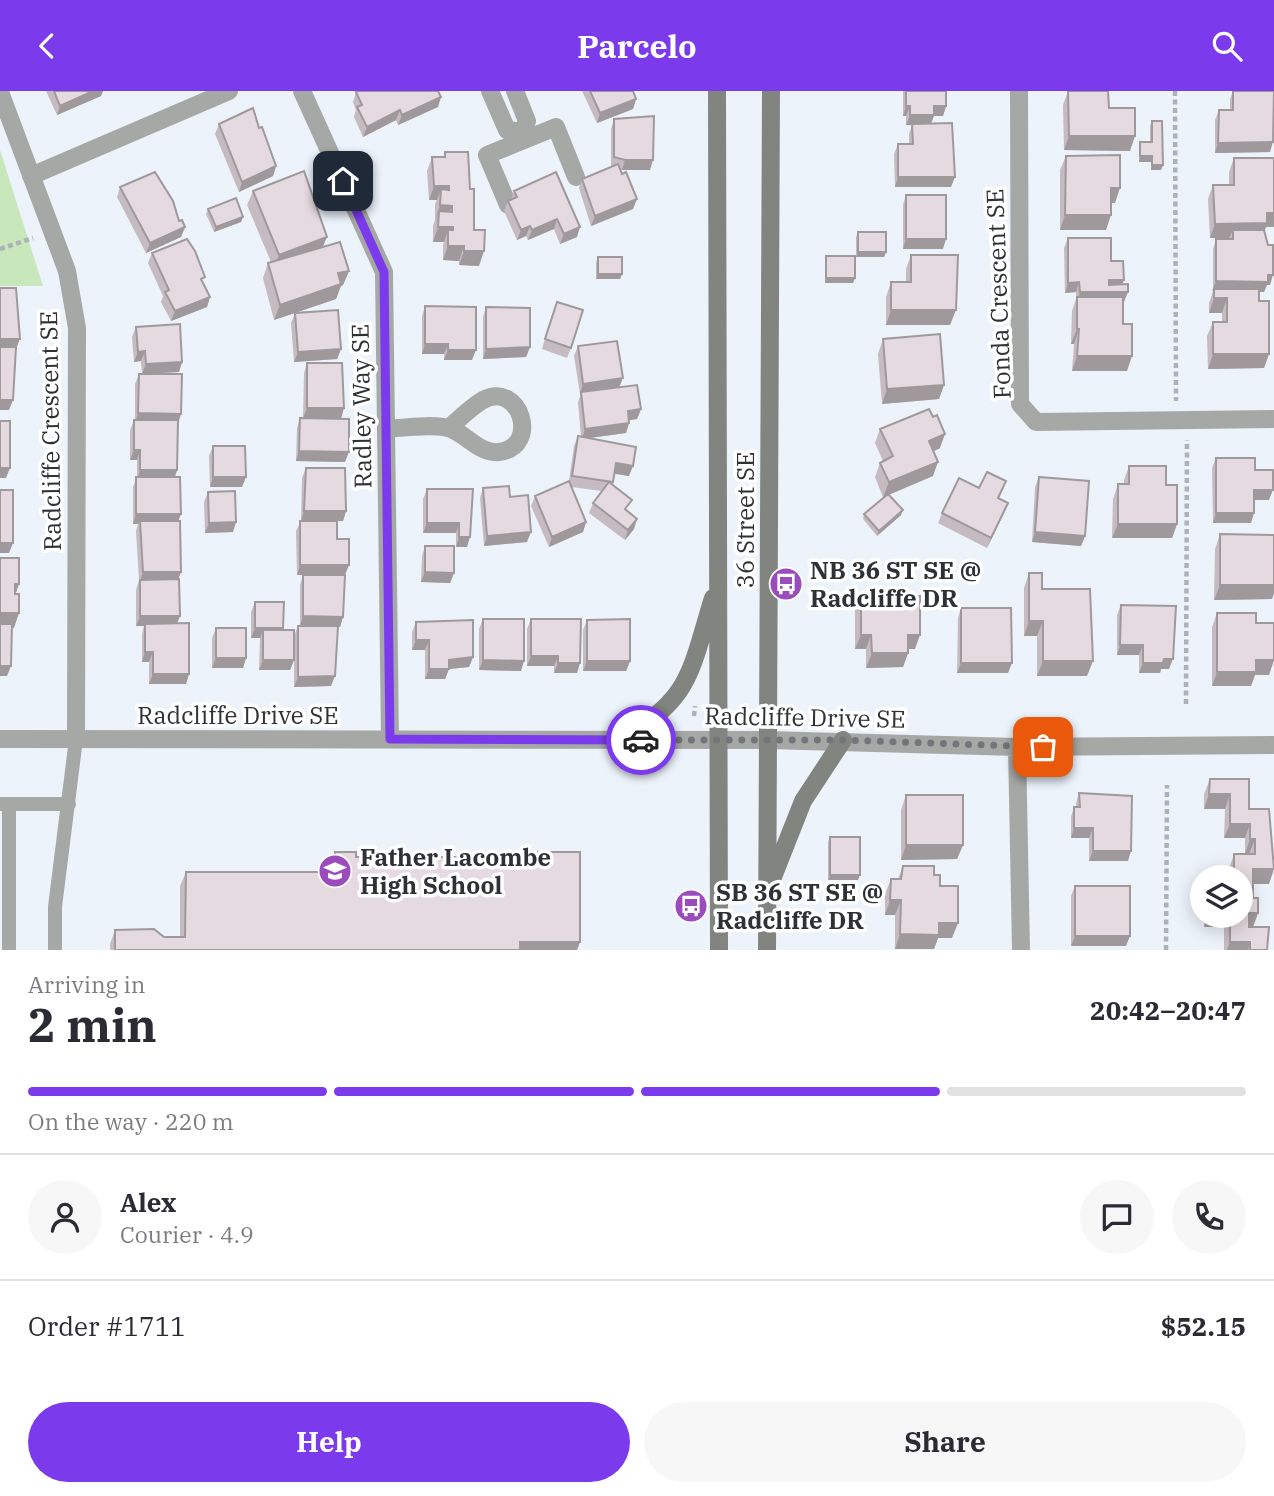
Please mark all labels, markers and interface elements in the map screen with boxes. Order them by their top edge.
text: Parcelo [577,25,697,67]
icon: back [28,27,66,65]
icon: search [1208,27,1246,65]
pin [313,151,373,211]
icon: home [324,162,362,200]
street label: Fonda Crescent SE [978,188,1018,400]
street label: Radcliffe Crescent SE [32,311,68,551]
street label: Radley Way SE [344,323,378,489]
street label: 36 Street SE [729,452,761,588]
place label: NB 36 ST SE @ Radcliffe DR [810,554,981,614]
bus stop icon: NB 36 ST SE @ Radcliffe DR [767,565,805,603]
street label: Radcliffe Drive SE [137,699,339,731]
street label: Radcliffe Drive SE [704,699,906,735]
courier [606,705,676,775]
pin [1013,717,1073,777]
icon: car [622,721,660,759]
icon: bag [1024,728,1062,766]
place label: Father Lacombe High School [360,841,551,901]
school or university icon: Father Lacombe High School [316,852,354,890]
map controls [1190,865,1253,928]
button: layers [1190,865,1253,928]
place label: SB 36 ST SE @ Radcliffe DR [716,876,883,936]
bus stop icon: SB 36 ST SE @ Radcliffe DR [672,887,710,925]
text: Arriving in [28,969,145,999]
text: 20:42–20:47 [1090,993,1246,1027]
text: 2 min [28,995,157,1055]
text: On the way · 220 m [28,1106,234,1136]
button: person [28,1180,102,1254]
button: chat [1080,1180,1154,1254]
button: phone [1172,1180,1246,1254]
text: Alex [120,1185,176,1219]
text: Courier · 4.9 [120,1219,254,1249]
text: Order #1711 [28,1309,186,1343]
text: $52.15 [1161,1309,1246,1343]
button: Help [28,1402,630,1482]
button: Share [644,1402,1246,1482]

